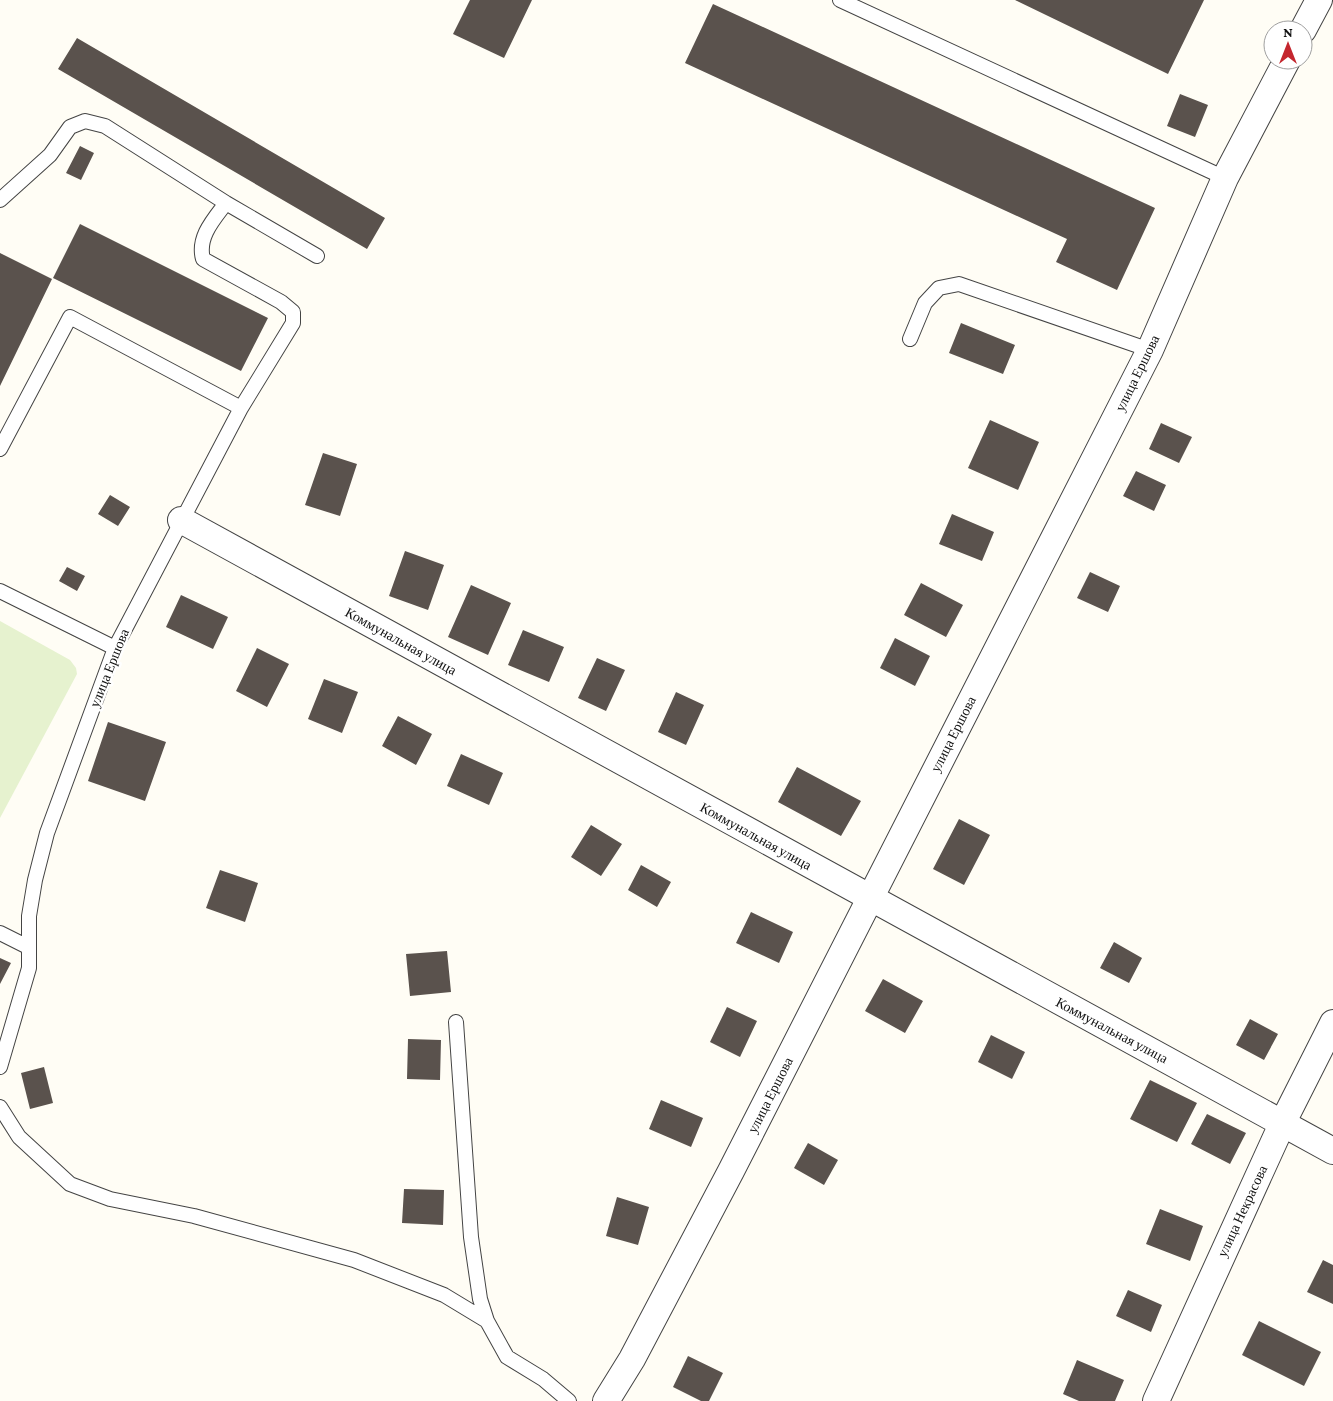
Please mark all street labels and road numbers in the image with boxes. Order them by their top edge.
street label: улица Ершова [1112,331,1163,414]
street label: Коммунальная улица [343,604,460,679]
street label: улица Ершова [86,626,132,710]
street label: улица Ершова [927,693,979,775]
street label: Коммунальная улица [698,799,815,874]
street label: Коммунальная улица [1053,994,1171,1067]
street label: улица Ершова [744,1054,796,1136]
street label: улица Некрасова [1214,1162,1271,1259]

